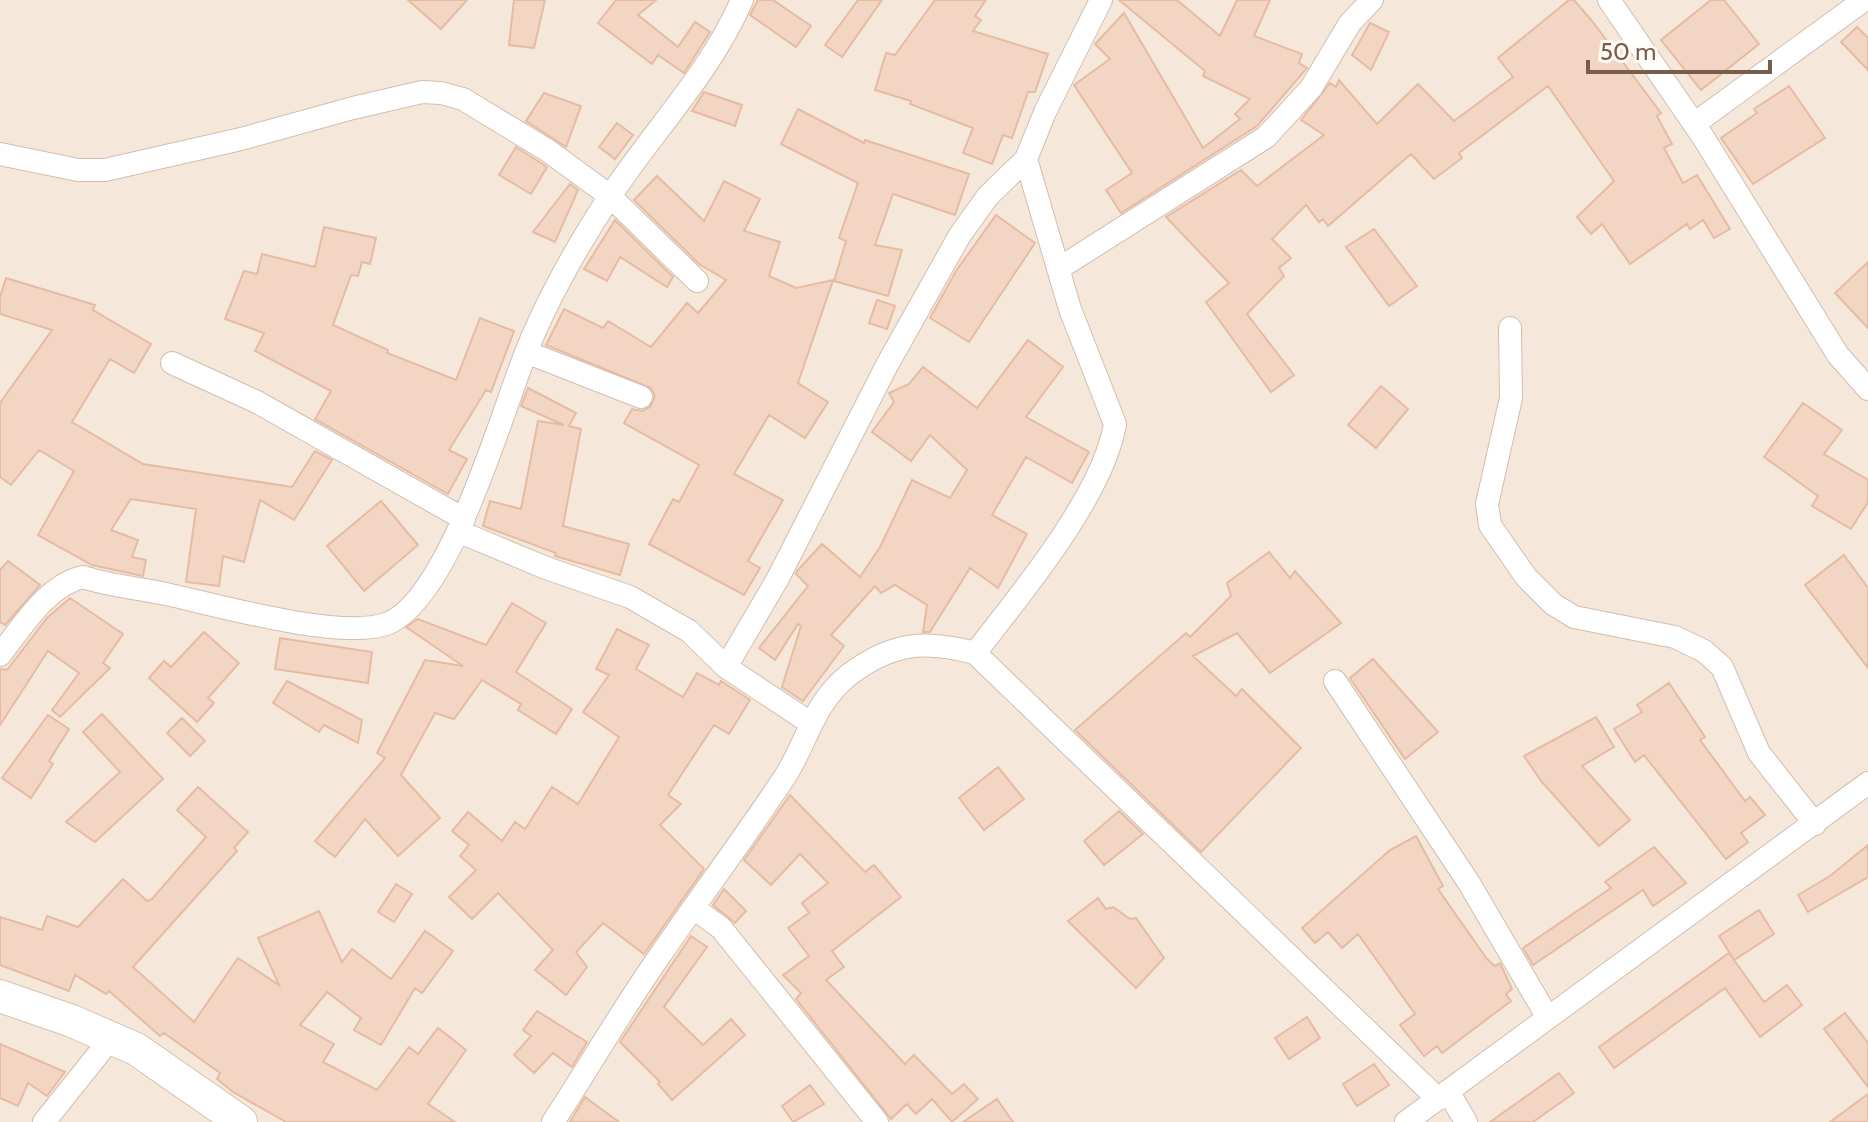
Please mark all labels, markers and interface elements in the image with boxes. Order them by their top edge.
scale bar [1588,24,1770,74]
text: 50 m [1600,37,1656,66]

